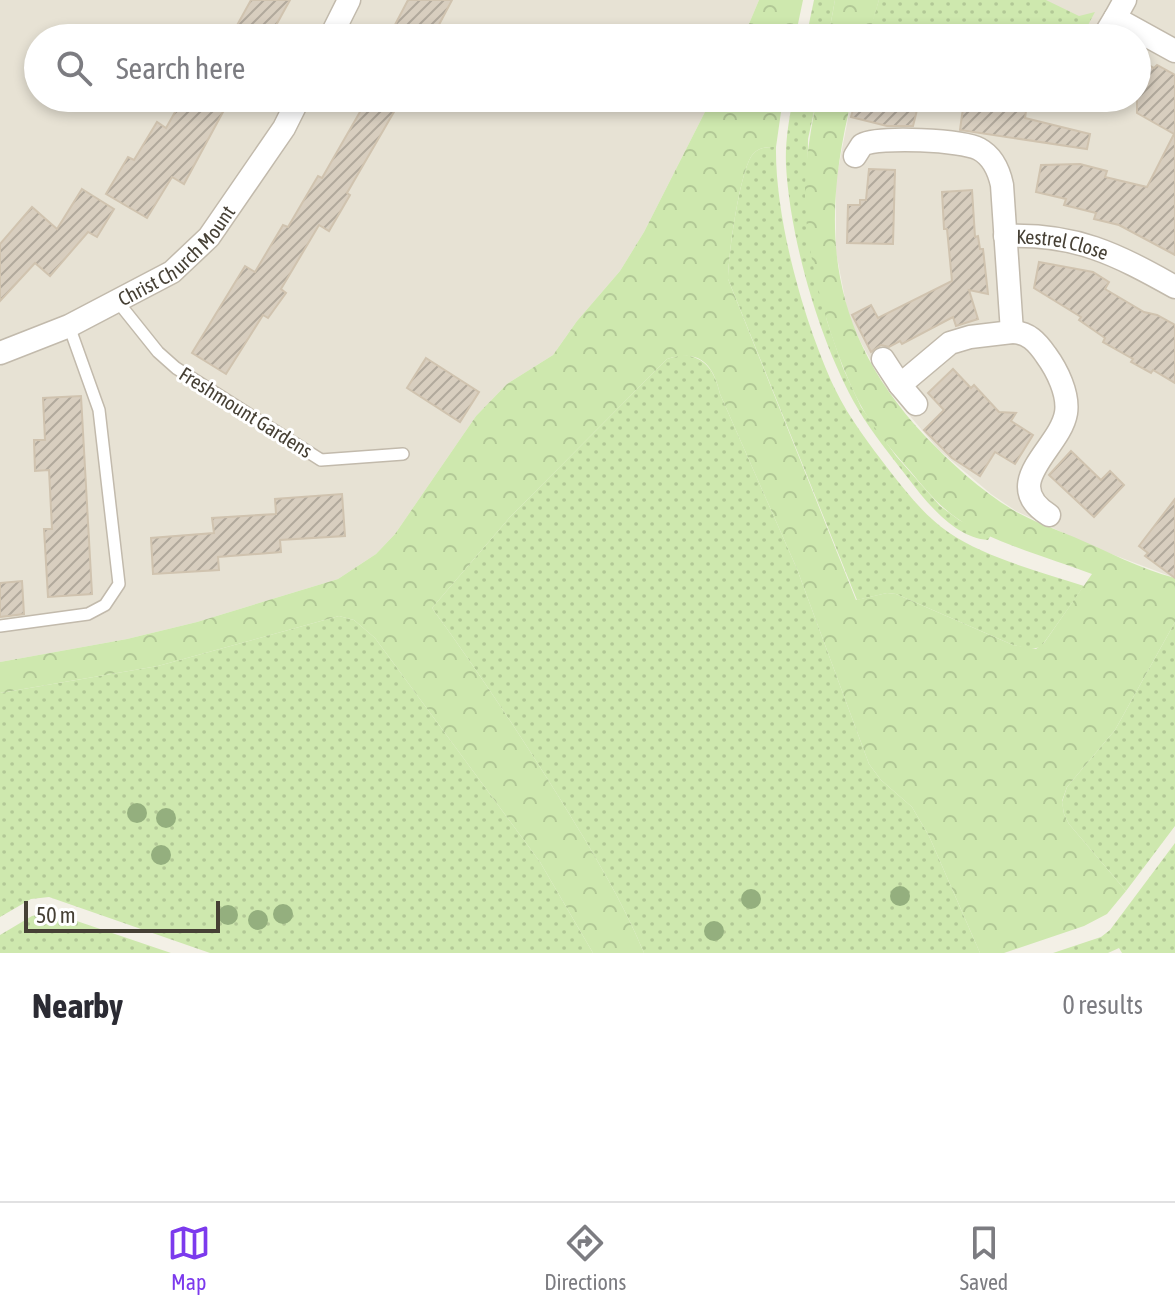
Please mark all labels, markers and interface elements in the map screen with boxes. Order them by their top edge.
search box [24,24,1151,112]
icon: search [52,46,96,90]
text: Search here [116,51,245,85]
street label: Christ Church Mount [114,201,239,310]
street label: Kestrel Close [1016,224,1112,264]
street label: Freshmount Gardens [175,362,317,462]
scale bar [24,897,220,933]
text: 50 m [36,902,76,928]
text: Nearby [32,986,123,1025]
text: 0 results [1062,990,1143,1020]
tab: Map [167,1221,211,1295]
tab: Directions [544,1221,626,1295]
tab: Saved [960,1221,1008,1295]

